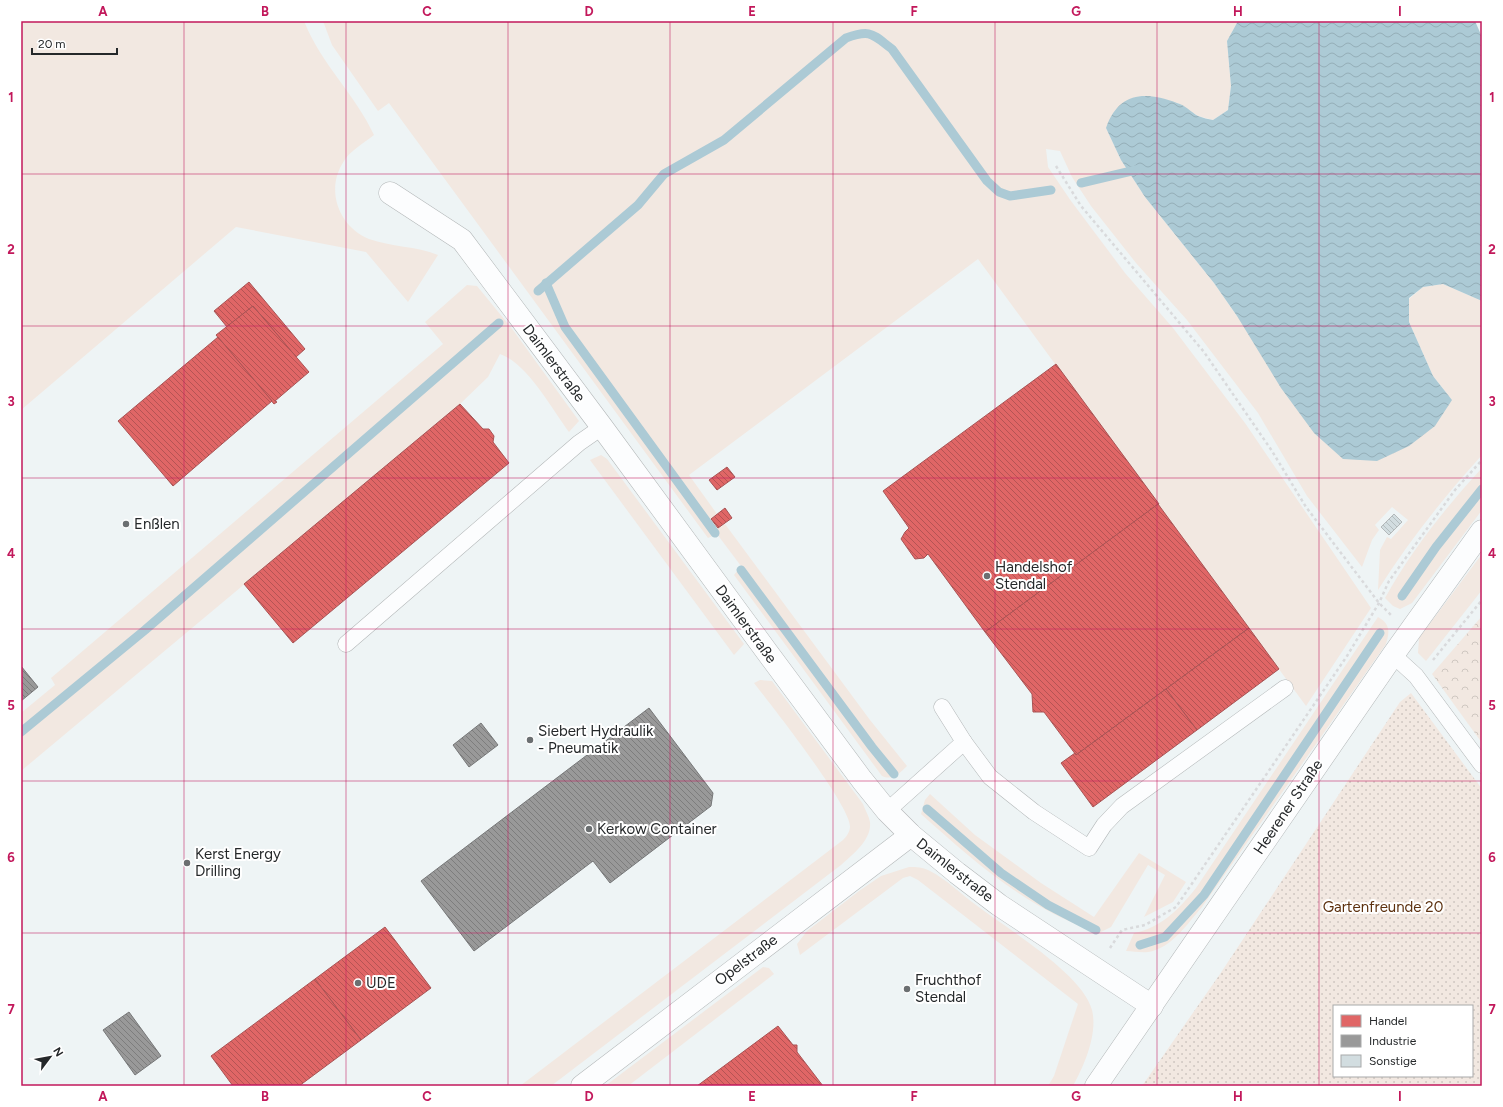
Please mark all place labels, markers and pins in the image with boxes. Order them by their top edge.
place label: Enßlen [134,515,180,533]
marker: Enßlen [121,519,131,529]
place label: Handelshof Stendal [995,558,1073,593]
marker: Handelshof Stendal [982,571,992,581]
place label: Siebert Hydraulik - Pneumatik [538,722,654,757]
marker: Siebert Hydraulik - Pneumatik [525,735,535,745]
place label: Kerkow Container [597,820,717,838]
marker: Kerkow Container [584,824,594,834]
place label: Kerst Energy Drilling [195,845,281,880]
marker: Kerst Energy Drilling [182,858,192,868]
place label: Fruchthof Stendal [915,971,982,1006]
place label: UDE [366,974,396,992]
marker: UDE [353,978,363,988]
marker: Fruchthof Stendal [902,984,912,994]

